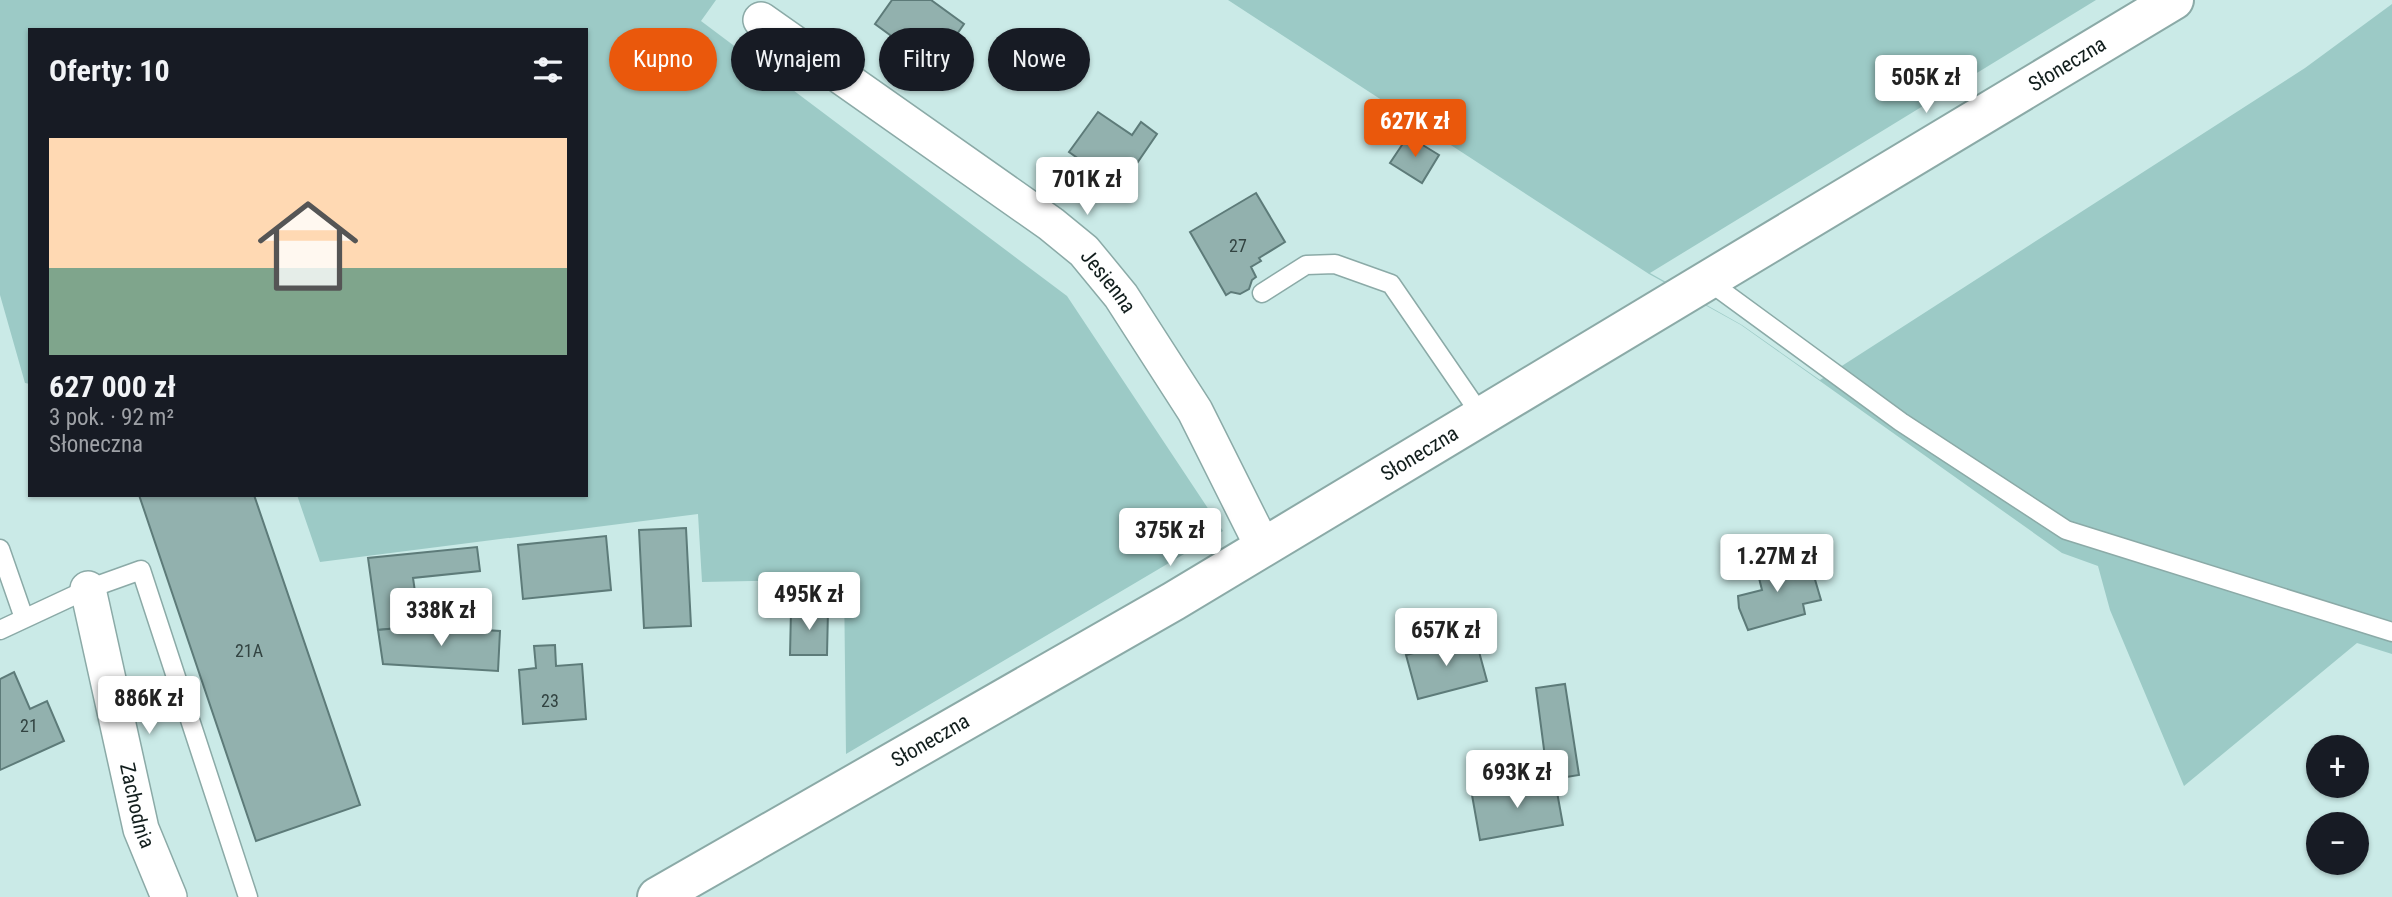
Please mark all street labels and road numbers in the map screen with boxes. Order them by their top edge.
street label: Słoneczna [2024,32,2110,97]
street label: Jesienna [1076,245,1141,318]
street label: Słoneczna [1376,421,1462,486]
street label: Słoneczna [887,709,974,772]
street label: Zachodnia [115,761,160,852]

